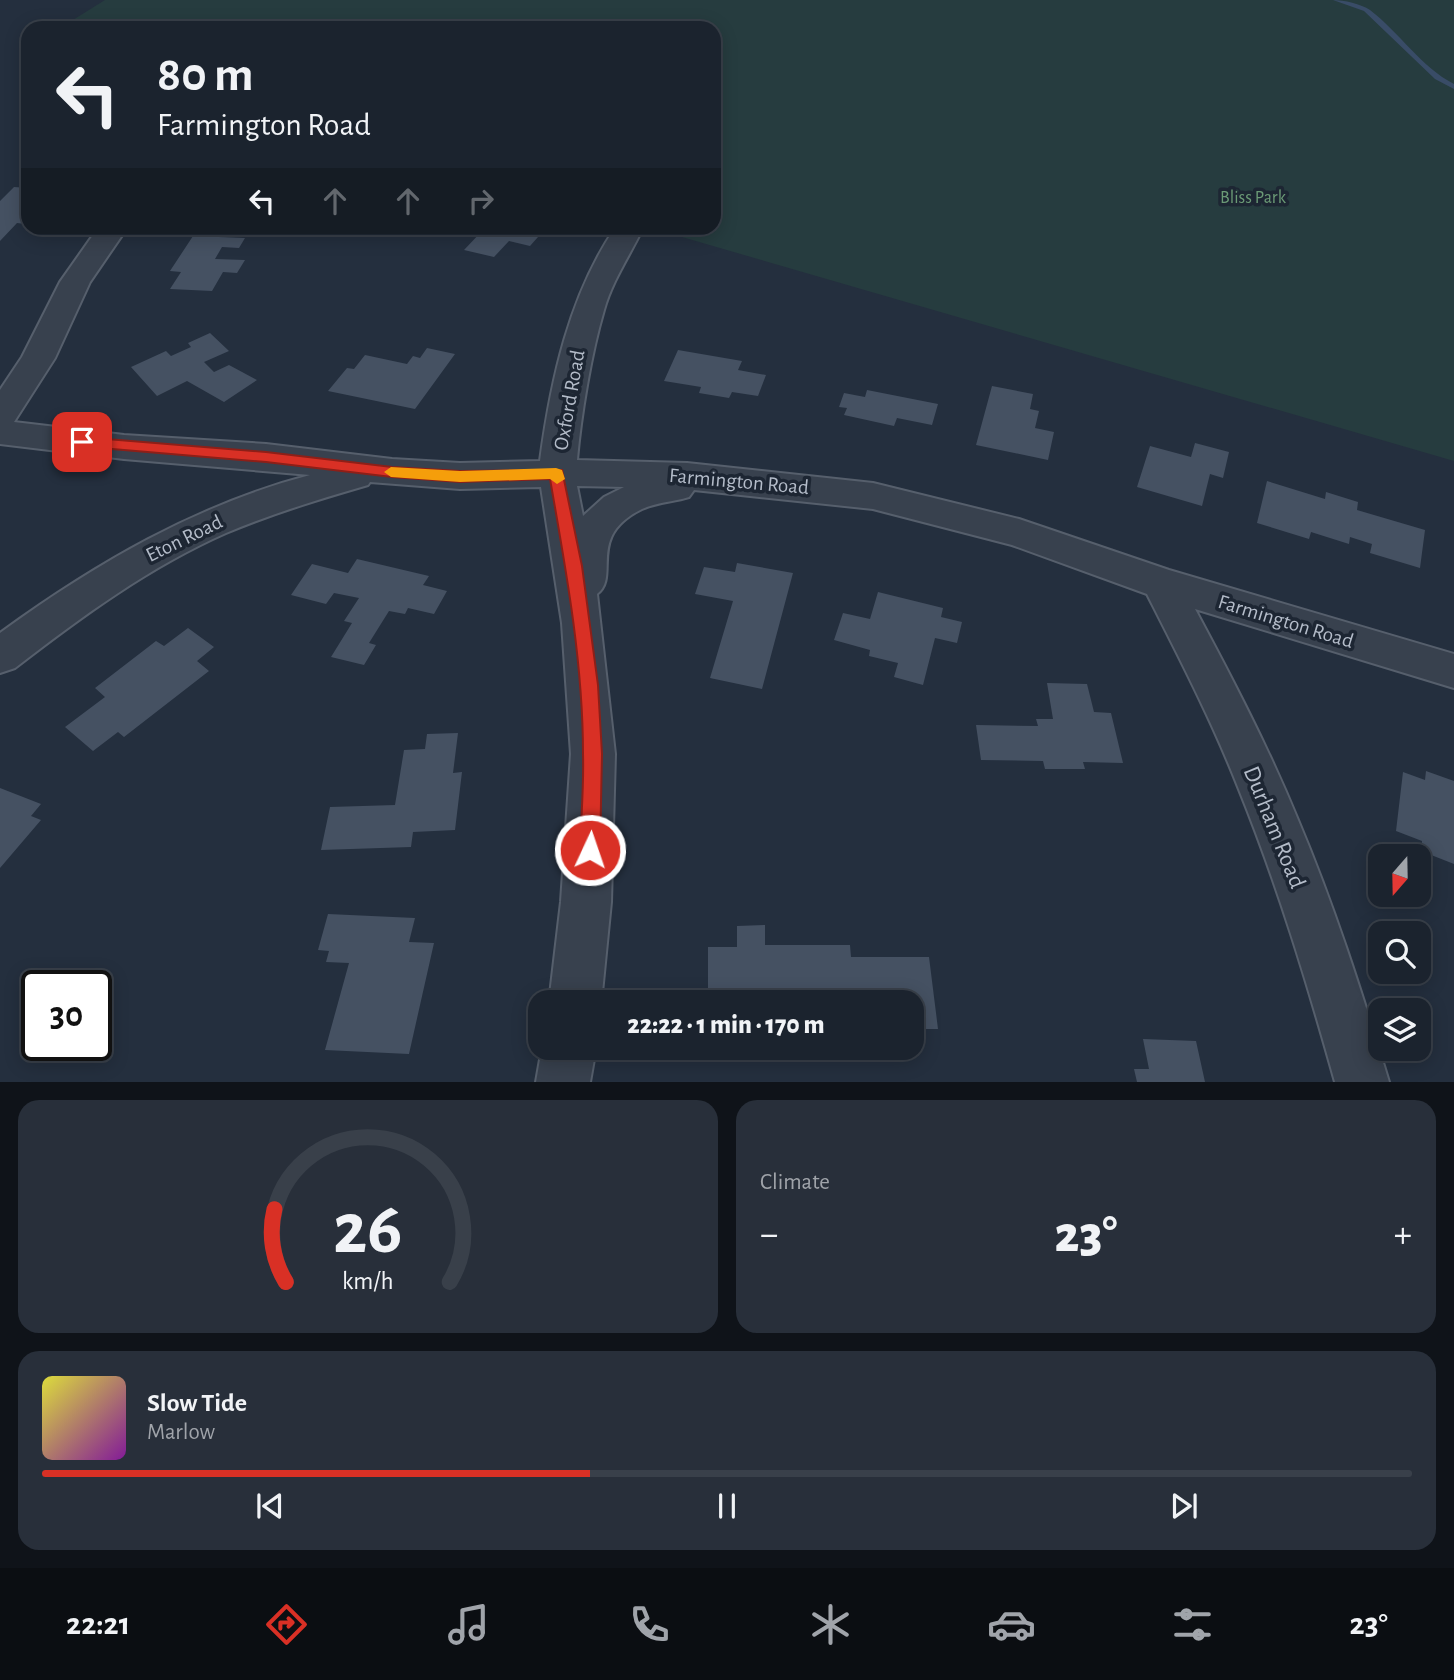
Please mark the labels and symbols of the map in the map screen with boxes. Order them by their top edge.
park label: Bliss Park [1220,189,1287,207]
street label: Oxford Road [550,348,589,452]
pin [52,412,112,472]
street label: Farmington Road [668,465,810,498]
street label: Eton Road [143,511,226,566]
street label: Farmington Road [1216,591,1356,652]
street label: Durham Road [1239,763,1309,892]
position arrow [553,813,627,887]
north arrow [1368,844,1432,906]
speed limit sign: 30 [21,970,112,1061]

